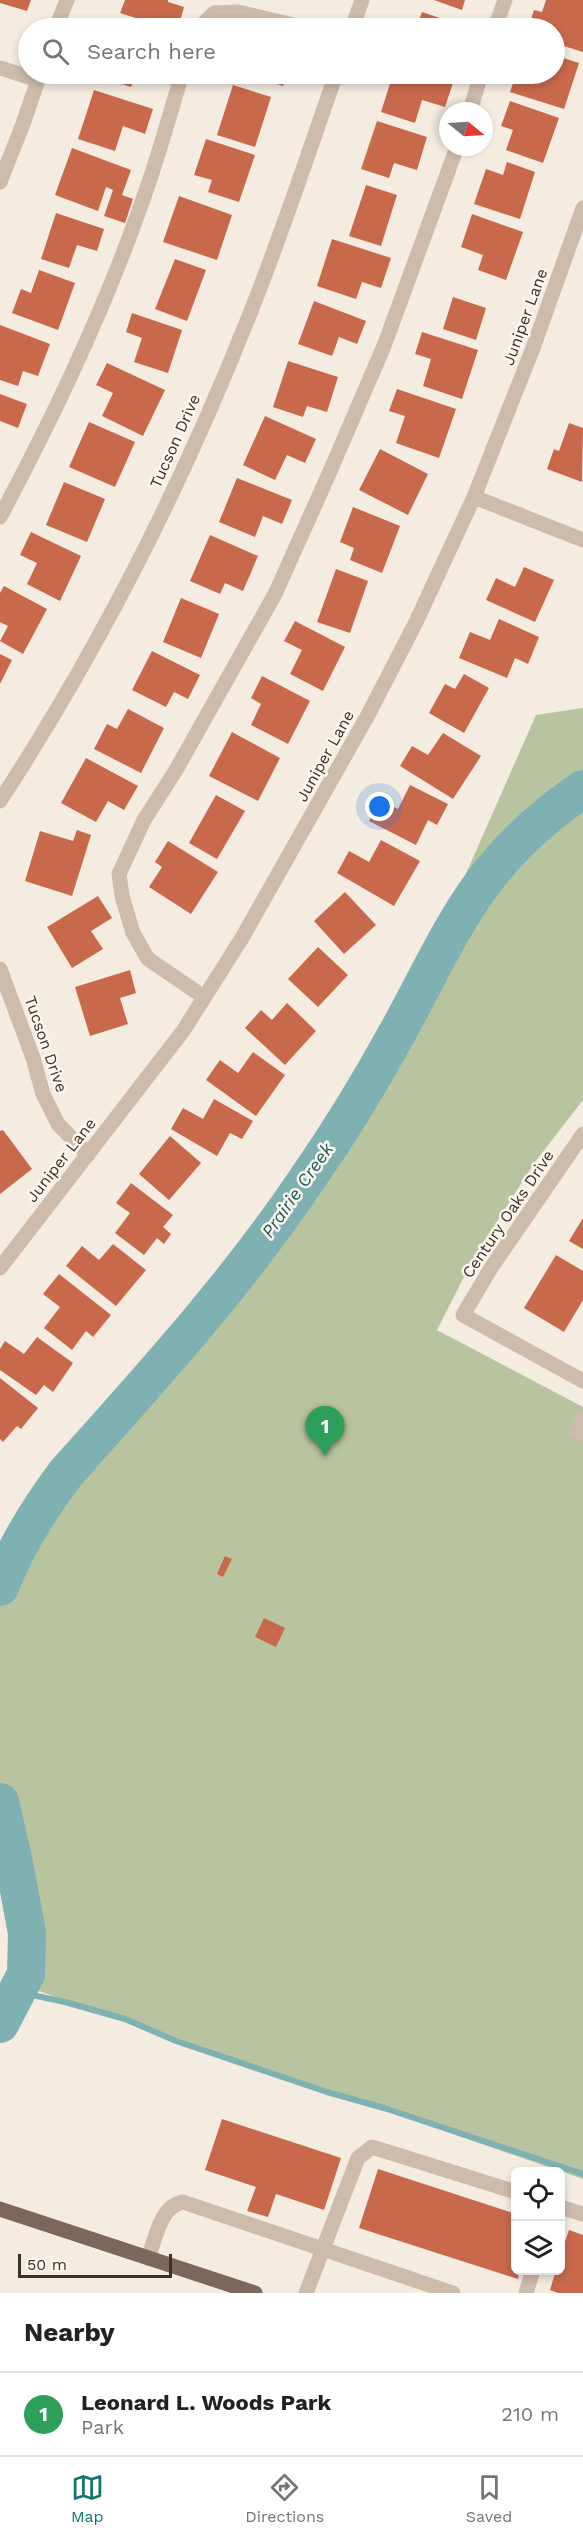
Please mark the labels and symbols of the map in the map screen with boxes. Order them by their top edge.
north arrow [439,102,493,156]
street label: Juniper Lane [499,266,551,368]
street label: Tucson Drive [146,391,204,491]
street label: Juniper Lane [292,707,358,805]
your location [365,792,394,821]
street label: Tucson Drive [21,993,71,1095]
street label: Juniper Lane [22,1114,100,1206]
water label: Prairie Creek [257,1138,338,1241]
street label: Century Oaks Drive [458,1146,558,1282]
pin: 1 [306,1406,344,1456]
scale bar [18,2251,172,2278]

